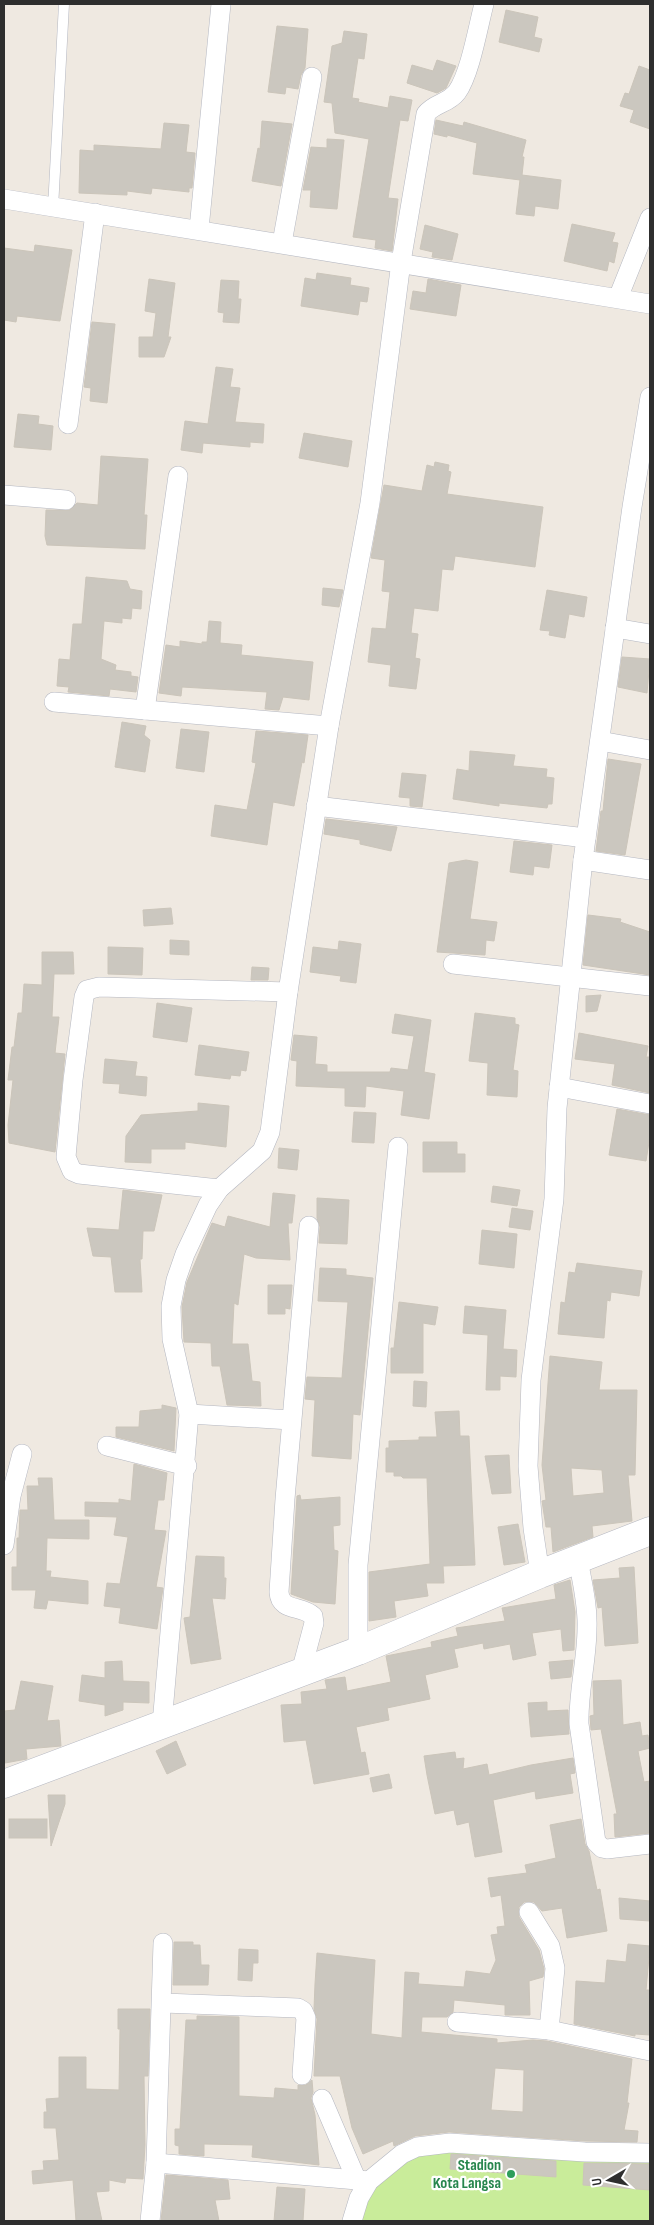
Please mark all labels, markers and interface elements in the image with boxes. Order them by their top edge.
north arrow [584,2155,634,2205]
place label: Stadion Kota Langsa [433,2156,501,2193]
marker: Stadion Kota Langsa [505,2168,517,2180]
text: U [588,2177,606,2187]

